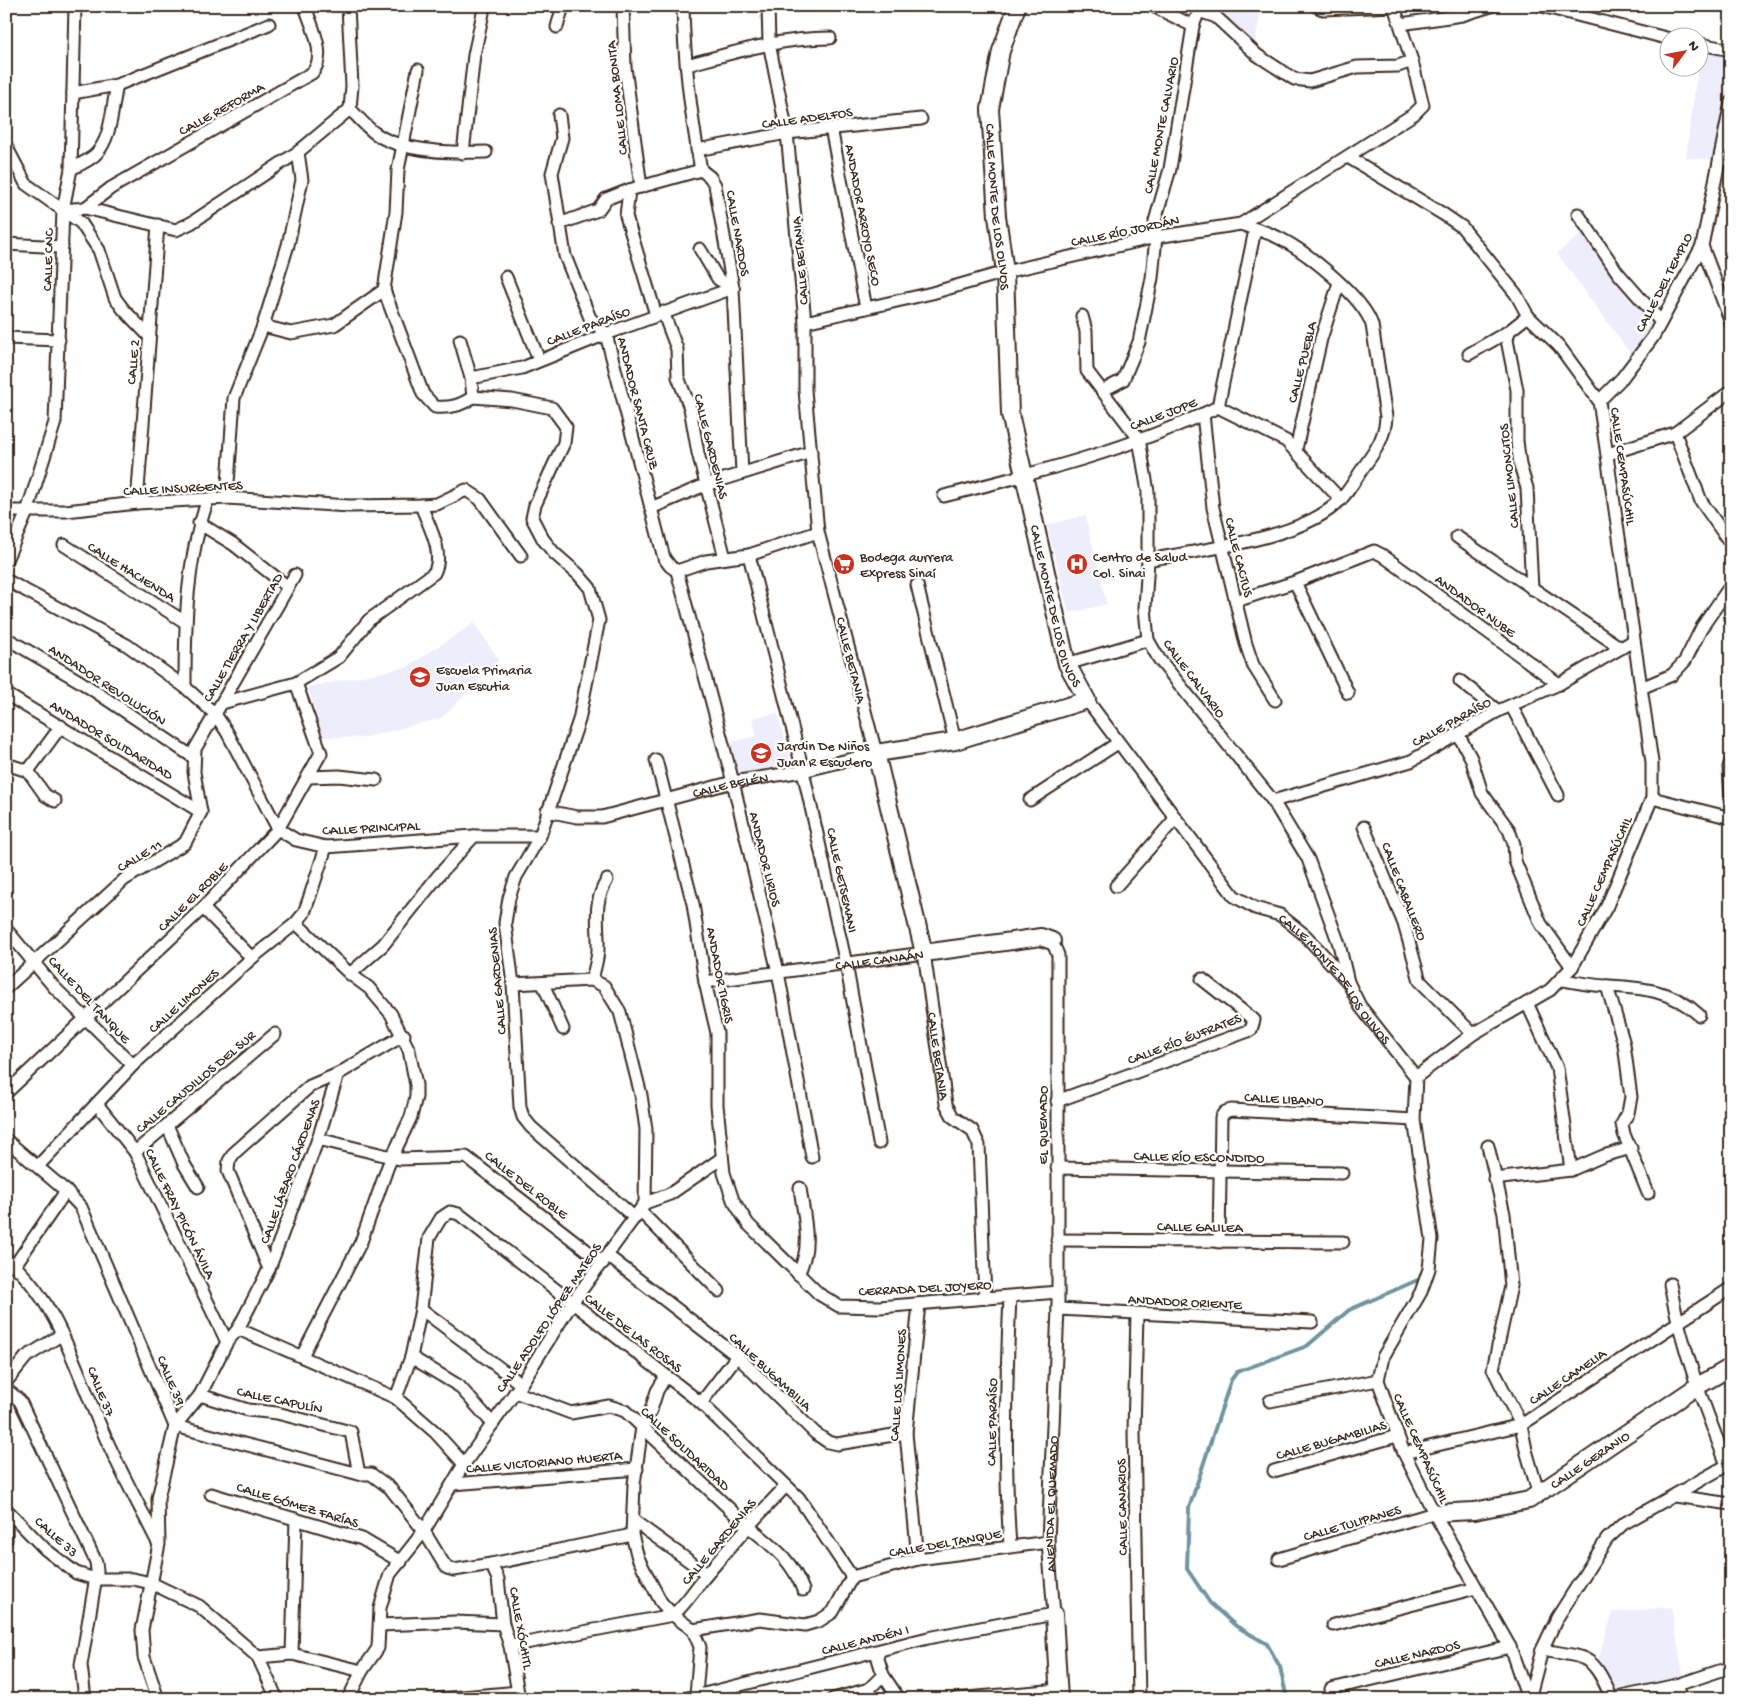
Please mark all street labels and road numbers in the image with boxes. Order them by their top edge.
street label: CALLE LOMA BONITA [604,39,633,156]
street label: CALLE MONTE CALVARIO [1141,55,1184,195]
street label: CALLE REFORMA [176,79,269,141]
street label: CALLE ADELFOS [761,105,854,134]
street label: CALLE MONTE DE LOS OLIVOS [980,123,1012,291]
street label: ANDADOR ARROYO SECO [839,143,884,288]
street label: CALLE NARDOS [721,189,753,278]
street label: CALLE RÍO JORDÁN [1070,213,1181,252]
street label: CALLE BETANIA [789,215,814,306]
street label: CALLE CNC [40,227,59,292]
street label: CALLE DEL TEMPLO [1633,230,1698,336]
street label: CALLE PARAÍSO [545,303,634,351]
street label: CALLE PUEBLA [1285,319,1322,405]
street label: ANDADOR SANTA CRUZ [612,336,661,473]
street label: CALLE 2 [124,339,145,385]
street label: CALLE GARDENIAS [688,392,731,501]
street label: CALLE JOPE [1128,394,1201,436]
street label: CALLE CEMPASÚCHIL [1605,406,1638,527]
street label: CALLE LIMONCITOS [1496,422,1524,529]
street label: CALLE INSURGENTES [123,478,244,501]
street label: CALLE CACTUS [1219,516,1256,600]
street label: CALLE MONTE DE LOS OLIVOS [1025,524,1084,691]
street label: CALLE HACIENDA [84,539,178,607]
street label: CALLE TIERRA Y LIBERTAD [200,570,288,706]
street label: ANDADOR NUBE [1431,572,1519,643]
street label: CALLE BETANIA [831,616,869,706]
street label: CALLE CALVARIO [1158,637,1229,723]
street label: ANDADOR REVOLUCIÓN [45,642,169,731]
street label: CALLE PARAÍSO [1410,694,1495,752]
street label: ANDADOR SOLIDARIDAD [46,698,176,785]
street label: CALLE BELÉN [691,771,770,803]
street label: ANDADOR LIRIOS [744,810,784,909]
street label: CALLE CEMPASÚCHIL [1573,814,1638,930]
street label: CALLE PRINCIPAL [322,818,421,841]
street label: CALLE GETSEMANI [821,827,860,935]
street label: CALLE 11 [115,837,166,877]
street label: CALLE CABALLERO [1376,840,1429,944]
street label: CALLE EL ROBLE [155,858,233,936]
street label: CALLE MONTE DE LOS OLIVOS [1274,911,1393,1049]
street label: CALLE GARDENIAS [485,926,512,1035]
street label: ANDADOR TIGRIS [701,926,736,1026]
street label: CALLE CANAÁN [835,947,925,976]
street label: CALLE DEL TANQUE [43,953,134,1049]
street label: CALLE LIMONES [146,965,224,1038]
street label: CALLE BETANIA [922,1011,951,1102]
street label: CALLE RÍO ÉUFRATES [1125,1011,1245,1070]
street label: CALLE CAUDILLOS DEL SUR [133,1027,261,1138]
street label: EL QUEMADO [1036,1085,1053,1164]
street label: CALLE LIBANO [1244,1090,1325,1111]
street label: CALLE LÁZARO CÁRDENAS [257,1097,326,1247]
street label: CALLE FRAY PICÓN ÁVILA [140,1146,218,1283]
street label: CALLE DEL ROBLE [480,1148,572,1225]
street label: CALLE RÍO ESCONDIDO [1133,1149,1265,1168]
street label: CALLE GALILEA [1157,1219,1244,1238]
street label: CALLE ADOLFO LÓPEZ MATEOS [493,1240,607,1397]
street label: CERRADA DEL JOYERO [858,1277,993,1301]
street label: CALLE DE LAS ROSAS [580,1290,685,1378]
street label: ANDADOR ORIENTE [1127,1292,1244,1315]
street label: CALLE LOS LIMONES [887,1328,912,1442]
street label: CALLE BUGAMBILIA [724,1330,815,1416]
street label: CALLE CAMELIA [1527,1346,1611,1410]
street label: CALLE 39 [152,1354,188,1408]
street label: CALLE 37 [82,1364,118,1420]
street label: CALLE PARAÍSO [984,1377,1003,1466]
street label: CALLE CAPULÍN [235,1384,324,1419]
street label: CALLE CEMPASÚCHIL [1388,1391,1452,1508]
street label: CALLE SOLIDARIDAD [636,1404,733,1496]
street label: CALLE BUGAMBILIAS [1275,1417,1389,1465]
street label: CALLE GERANIO [1548,1428,1634,1494]
street label: AVENIDA EL QUEMADO [1042,1435,1064,1573]
street label: CALLE VICTORIANO HUERTA [466,1448,624,1479]
street label: CALLE CANARIOS [1114,1458,1133,1556]
street label: CALLE GÓMEZ FARÍAS [234,1480,361,1533]
street label: CALLE GARDENIAS [679,1496,761,1589]
street label: CALLE TULIPANES [1302,1502,1404,1546]
street label: CALLE 33 [30,1514,81,1562]
street label: CALLE DEL TANQUE [888,1526,1004,1563]
street label: CALLE XÓCHITL [504,1586,535,1672]
street label: CALLE ANDÉN I [820,1622,911,1660]
street label: CALLE NARDOS [1373,1637,1462,1673]

